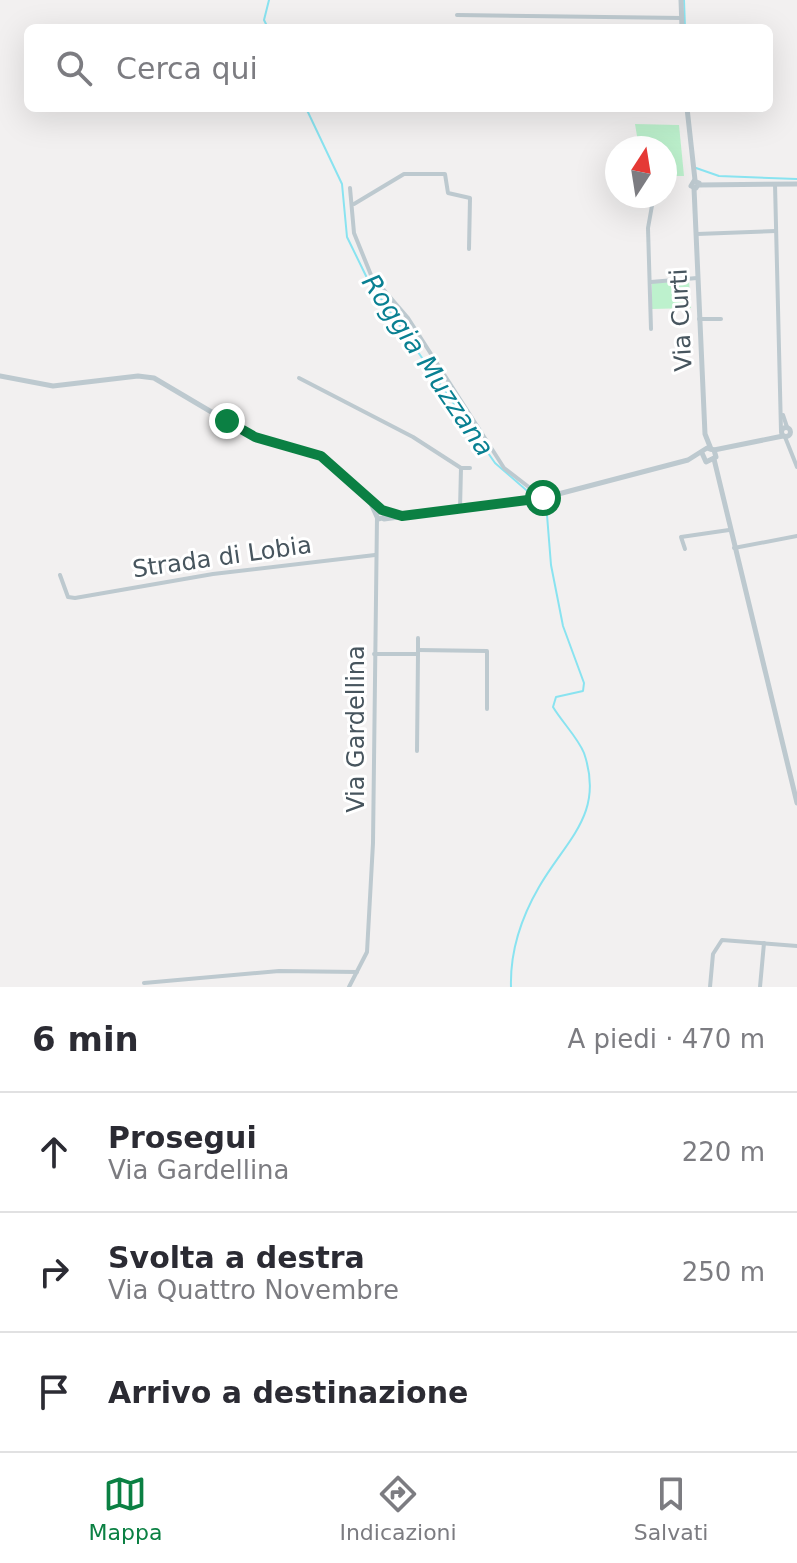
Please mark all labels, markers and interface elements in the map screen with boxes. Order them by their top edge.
search box [24,24,773,112]
icon: search [52,46,96,90]
text: Cerca qui [116,51,258,86]
north arrow [605,136,677,208]
water label: Roggia Muzzana [356,268,500,462]
street label: Via Curti [664,268,698,372]
route end [209,403,245,439]
route start [525,480,561,516]
street label: Strada di Lobia [131,531,313,583]
street label: Via Gardellina [342,645,370,813]
text: 6 min [32,1019,139,1059]
text: A piedi · 470 m [567,1024,765,1054]
text: Prosegui [108,1120,257,1155]
icon: ahead [32,1130,76,1174]
text: 220 m [682,1137,765,1167]
text: Via Gardellina [108,1155,290,1185]
text: Svolta a destra [108,1240,365,1275]
icon: right [32,1250,76,1294]
text: 250 m [682,1257,765,1287]
text: Via Quattro Novembre [108,1275,399,1305]
icon: arrive [32,1370,76,1414]
text: Arrivo a destinazione [108,1375,468,1410]
tab: Mappa [89,1472,162,1545]
tab: Indicazioni [339,1472,457,1545]
tab: Salvati [634,1472,708,1545]

